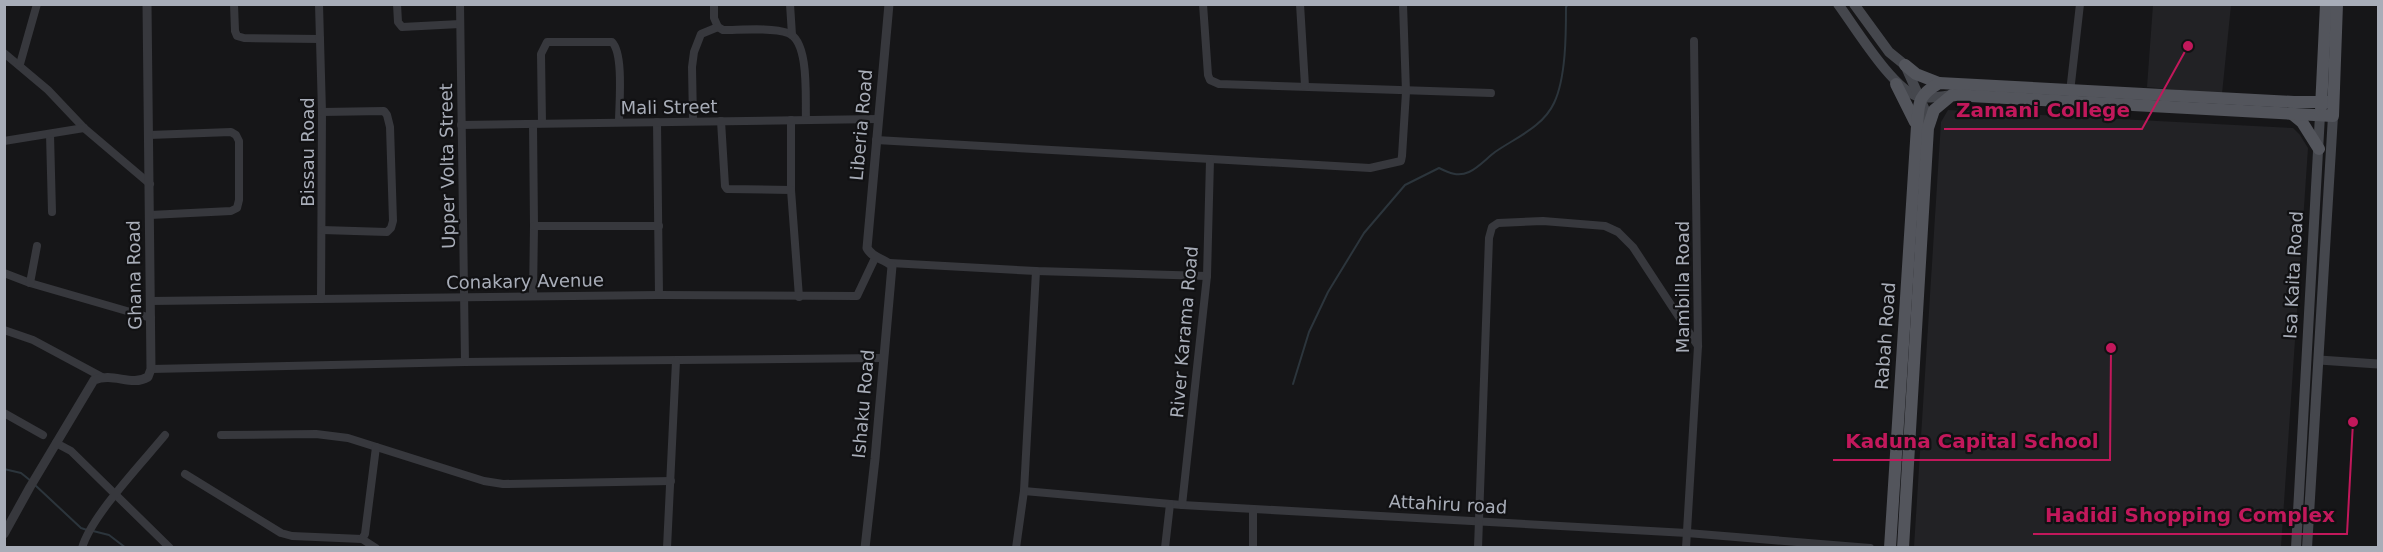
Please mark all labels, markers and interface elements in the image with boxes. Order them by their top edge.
street label: Liberia Road [846,68,876,182]
street label: Upper Volta Street [435,83,459,249]
callout: Zamani College [1944,91,2142,129]
street label: Mali Street [620,96,718,118]
street label: Bissau Road [297,97,318,207]
text: Zamani College [1956,98,2130,122]
street label: Isa Kaita Road [2279,211,2307,339]
street label: Ghana Road [123,220,145,330]
street label: Mambilla Road [1672,221,1693,353]
street label: River Karama Road [1166,245,1202,419]
street label: Conakary Avenue [446,269,604,293]
street label: Rabah Road [1871,281,1899,391]
street label: Ishaku Road [848,349,878,459]
callout: Kaduna Capital School [1833,422,2110,460]
text: Kaduna Capital School [1845,429,2099,453]
street label: Attahiru road [1388,490,1508,518]
callout: Hadidi Shopping Complex [2033,496,2347,534]
text: Hadidi Shopping Complex [2045,503,2335,527]

